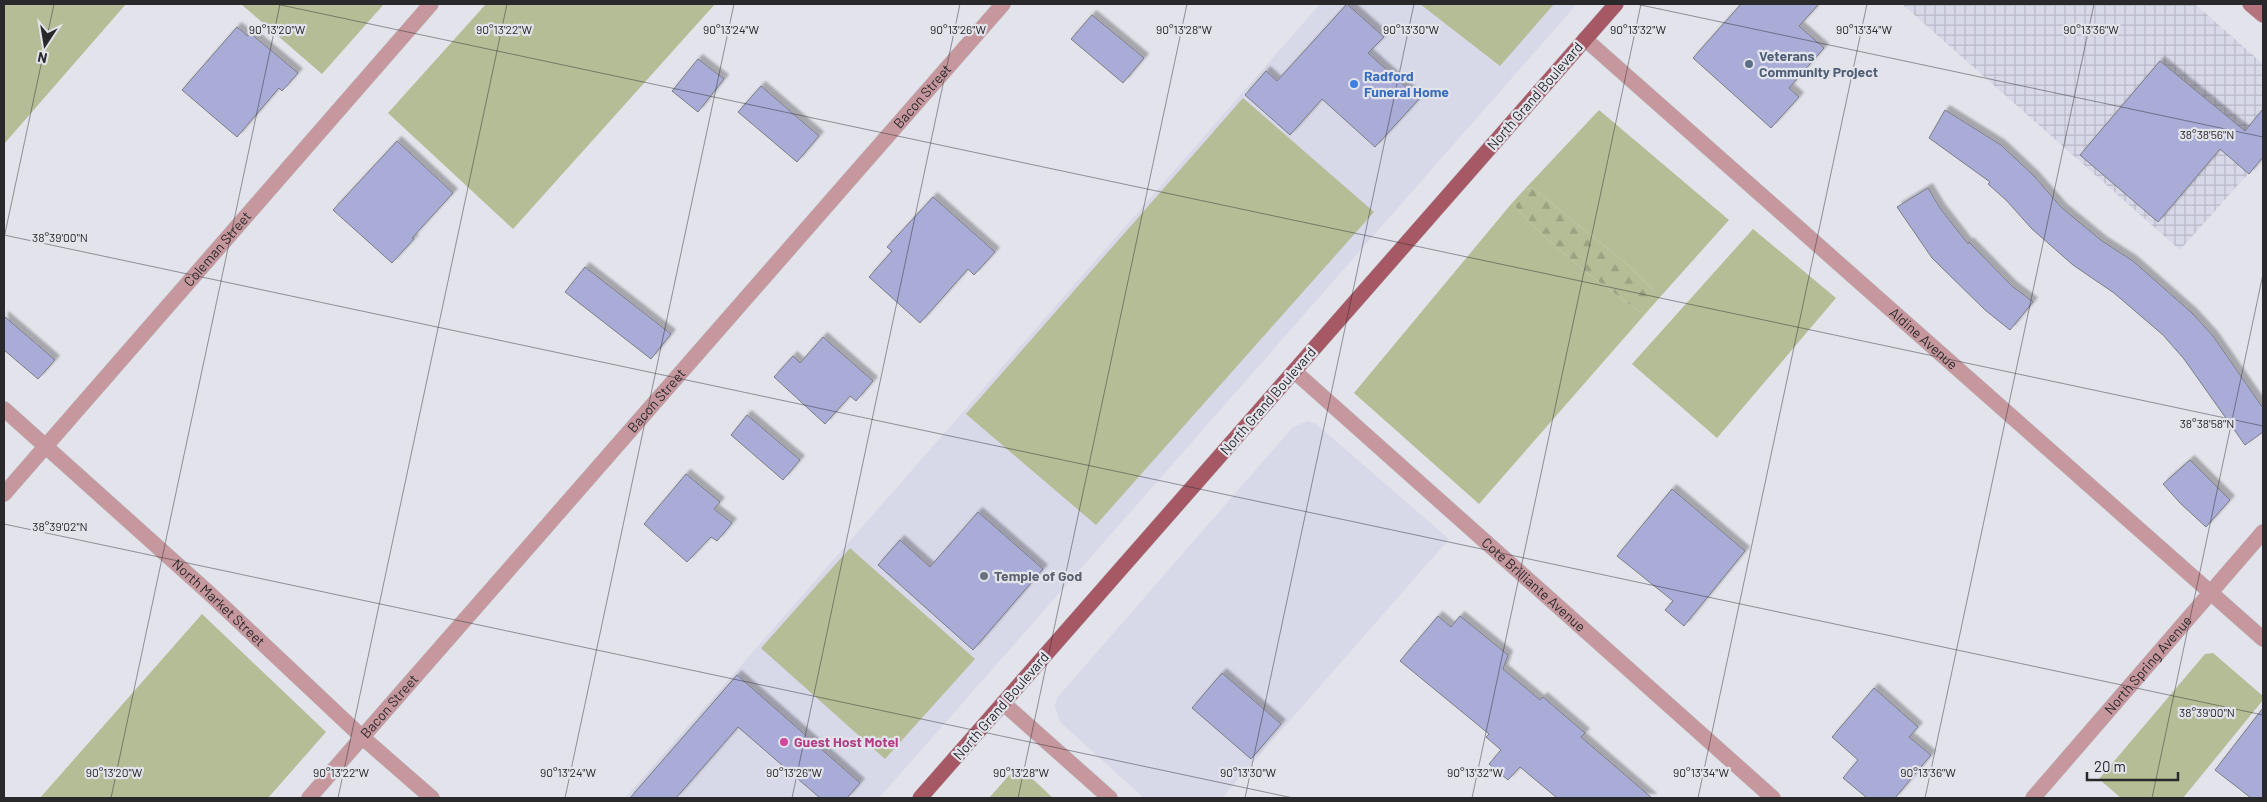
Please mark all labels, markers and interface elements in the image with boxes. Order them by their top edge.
north arrow [20,20,70,70]
text: 90°13'20"W [249,22,306,36]
text: 90°13'22"W [476,22,533,36]
text: 90°13'24"W [703,22,760,36]
text: 90°13'26"W [930,22,986,36]
text: 90°13'28"W [1156,22,1212,36]
text: 90°13'30"W [1383,22,1440,36]
text: 90°13'32"W [1610,22,1666,36]
text: 90°13'34"W [1836,22,1892,36]
text: 90°13'36"W [2063,22,2119,36]
street label: North Grand Boulevard [1483,38,1586,153]
place label: Veterans Community Project [1759,47,1878,80]
text: N [36,49,49,67]
marker: Veterans Community Project [1743,58,1755,70]
street label: Bacon Street [889,60,954,131]
place label: Radford Funeral Home [1364,67,1449,100]
marker: Radford Funeral Home [1348,78,1360,90]
text: 38°38'56"N [2180,127,2234,141]
street label: Coleman Street [180,208,254,290]
text: 38°39'00"N [32,230,88,244]
street label: Aldine Avenue [1886,304,1961,373]
street label: North Grand Boulevard [1216,343,1319,458]
street label: Bacon Street [624,365,689,436]
text: 38°38'58"N [2180,416,2234,430]
text: 38°39'02"N [32,519,88,533]
street label: Cote Brilliante Avenue [1479,534,1589,635]
street label: North Market Street [169,555,269,649]
place label: Temple of God [994,567,1082,584]
marker: Temple of God [978,570,990,582]
street label: North Spring Avenue [2100,612,2195,717]
street label: North Grand Boulevard [949,648,1052,763]
street label: Bacon Street [356,670,421,741]
text: 38°39'00"N [2179,705,2235,719]
place label: Guest Host Motel [794,733,899,750]
marker: Guest Host Motel [778,736,790,748]
scale bar [2087,750,2178,782]
text: 20 m [2094,757,2126,775]
text: 90°13'20"W [86,765,143,779]
text: 90°13'22"W [313,765,370,779]
text: 90°13'24"W [540,765,597,779]
text: 90°13'26"W [766,765,822,779]
text: 90°13'28"W [993,765,1049,779]
text: 90°13'30"W [1220,765,1277,779]
text: 90°13'32"W [1447,765,1503,779]
text: 90°13'34"W [1673,765,1729,779]
text: 90°13'36"W [1900,765,1956,779]

